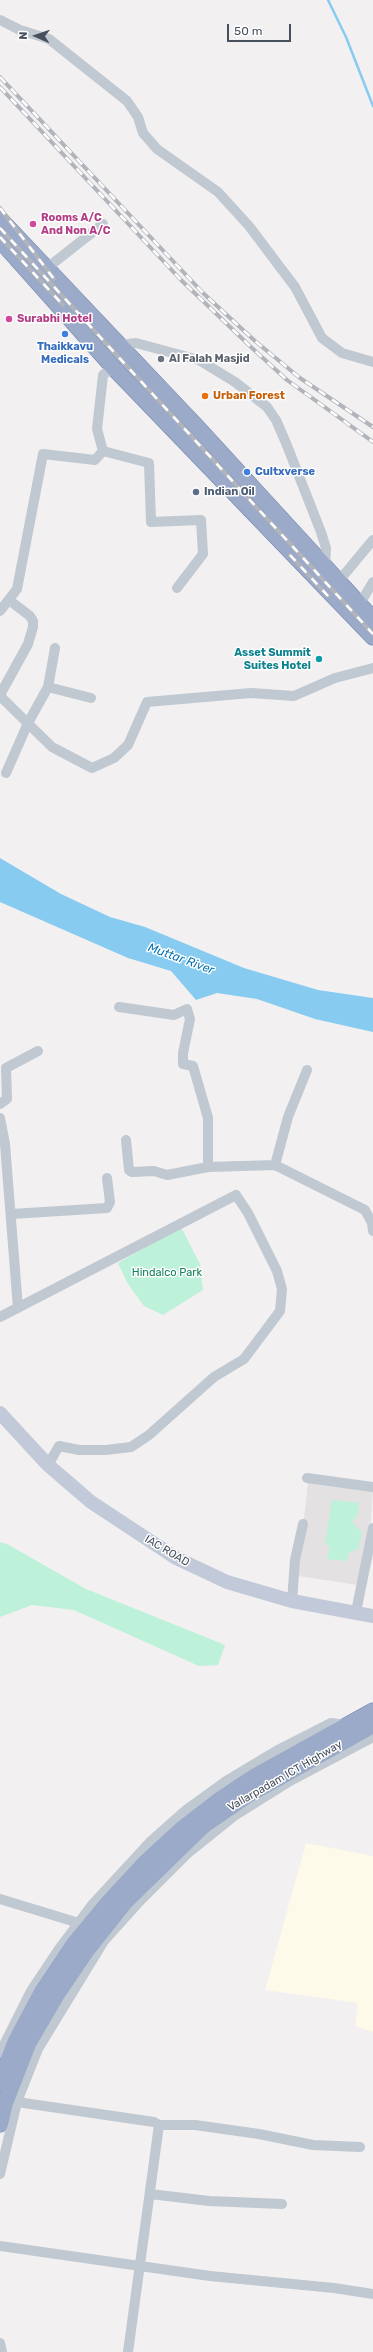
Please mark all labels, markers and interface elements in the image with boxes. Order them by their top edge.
north arrow [16,16,56,56]
scale bar [229,16,293,42]
text: 50 m [234,24,262,38]
text: N [17,31,30,40]
place label: Rooms A/C And Non A/C [41,211,110,237]
marker: Rooms A/C And Non A/C [28,219,38,229]
place label: Surabhi Hotel [17,312,92,326]
marker: Surabhi Hotel [4,314,14,324]
marker: Thaikkavu Medicals [60,329,70,339]
place label: Thaikkavu Medicals [37,340,93,366]
place label: Al Falah Masjid [169,352,250,366]
marker: Al Falah Masjid [156,354,166,364]
place label: Urban Forest [213,389,285,403]
marker: Urban Forest [200,391,210,401]
place label: Cultxverse [255,465,315,479]
marker: Cultxverse [242,467,252,477]
place label: Indian Oil [204,485,255,499]
marker: Indian Oil [191,487,201,497]
place label: Asset Summit Suites Hotel [234,646,311,672]
marker: Asset Summit Suites Hotel [314,654,324,664]
water label: Muttar River [146,940,216,978]
park label: Hindalco Park [132,1266,202,1280]
street label: IAC ROAD [142,1533,192,1569]
street label: Vallarpadam ICT Highway [226,1738,344,1814]

